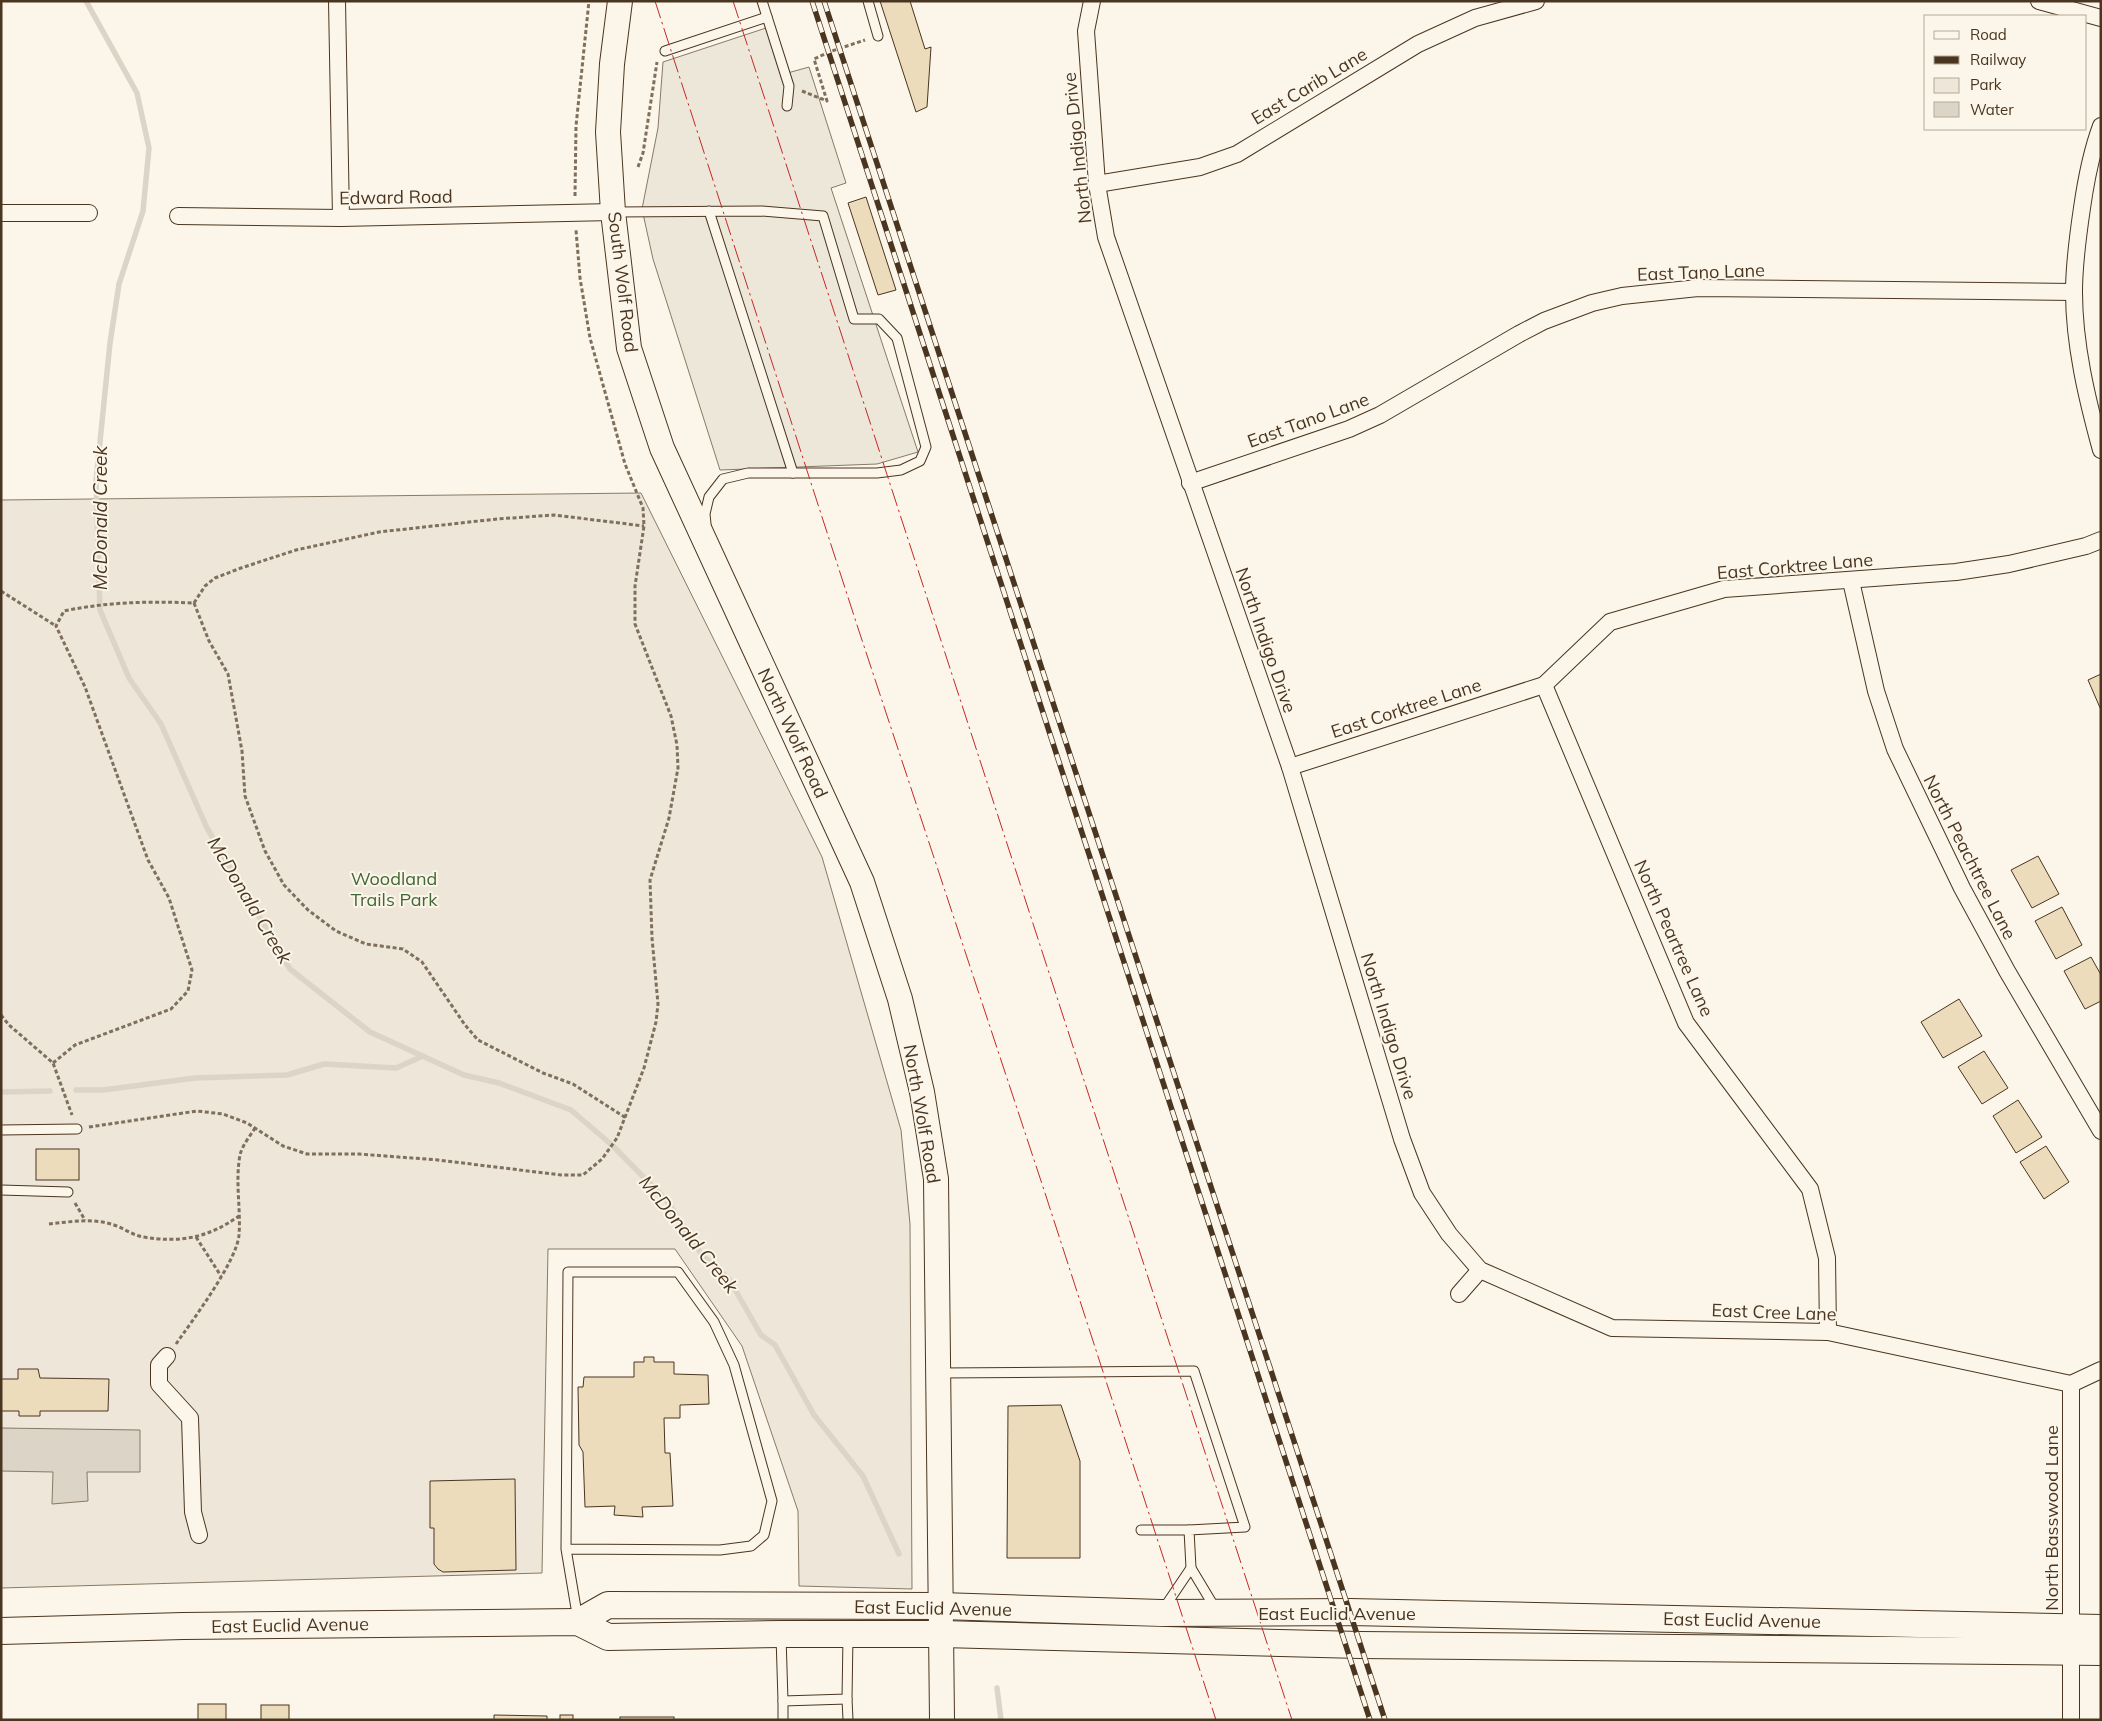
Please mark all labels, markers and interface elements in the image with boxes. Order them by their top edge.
legend [1924,15,2087,130]
text: Road [1970,25,2007,44]
street label: East Carib Lane [1247,42,1371,130]
text: Railway [1970,50,2026,69]
street label: North Indigo Drive [1058,71,1096,225]
text: Park [1970,75,2002,94]
text: Water [1970,100,2014,119]
street label: Edward Road [339,185,453,209]
street label: South Wolf Road [603,210,643,354]
street label: East Tano Lane [1637,258,1765,286]
street label: East Tano Lane [1244,387,1372,453]
water label: McDonald Creek [88,445,112,590]
street label: East Corktree Lane [1716,548,1874,584]
street label: North Indigo Drive [1230,564,1302,716]
street label: North Wolf Road [753,664,833,802]
street label: East Corktree Lane [1328,673,1484,743]
street label: North Peachtree Lane [1919,771,2021,943]
water label: McDonald Creek [203,832,298,969]
street label: North Peartree Lane [1629,856,1719,1020]
park label: Woodland Trails Park [351,867,438,911]
street label: North Indigo Drive [1356,950,1422,1102]
street label: North Wolf Road [898,1043,946,1185]
water label: McDonald Creek [634,1170,745,1299]
street label: East Cree Lane [1711,1298,1837,1326]
street label: North Basswood Lane [2040,1425,2063,1611]
street label: East Euclid Avenue [854,1595,1012,1621]
street label: East Euclid Avenue [1258,1602,1416,1625]
street label: East Euclid Avenue [1663,1607,1821,1633]
street label: East Euclid Avenue [211,1612,369,1638]

